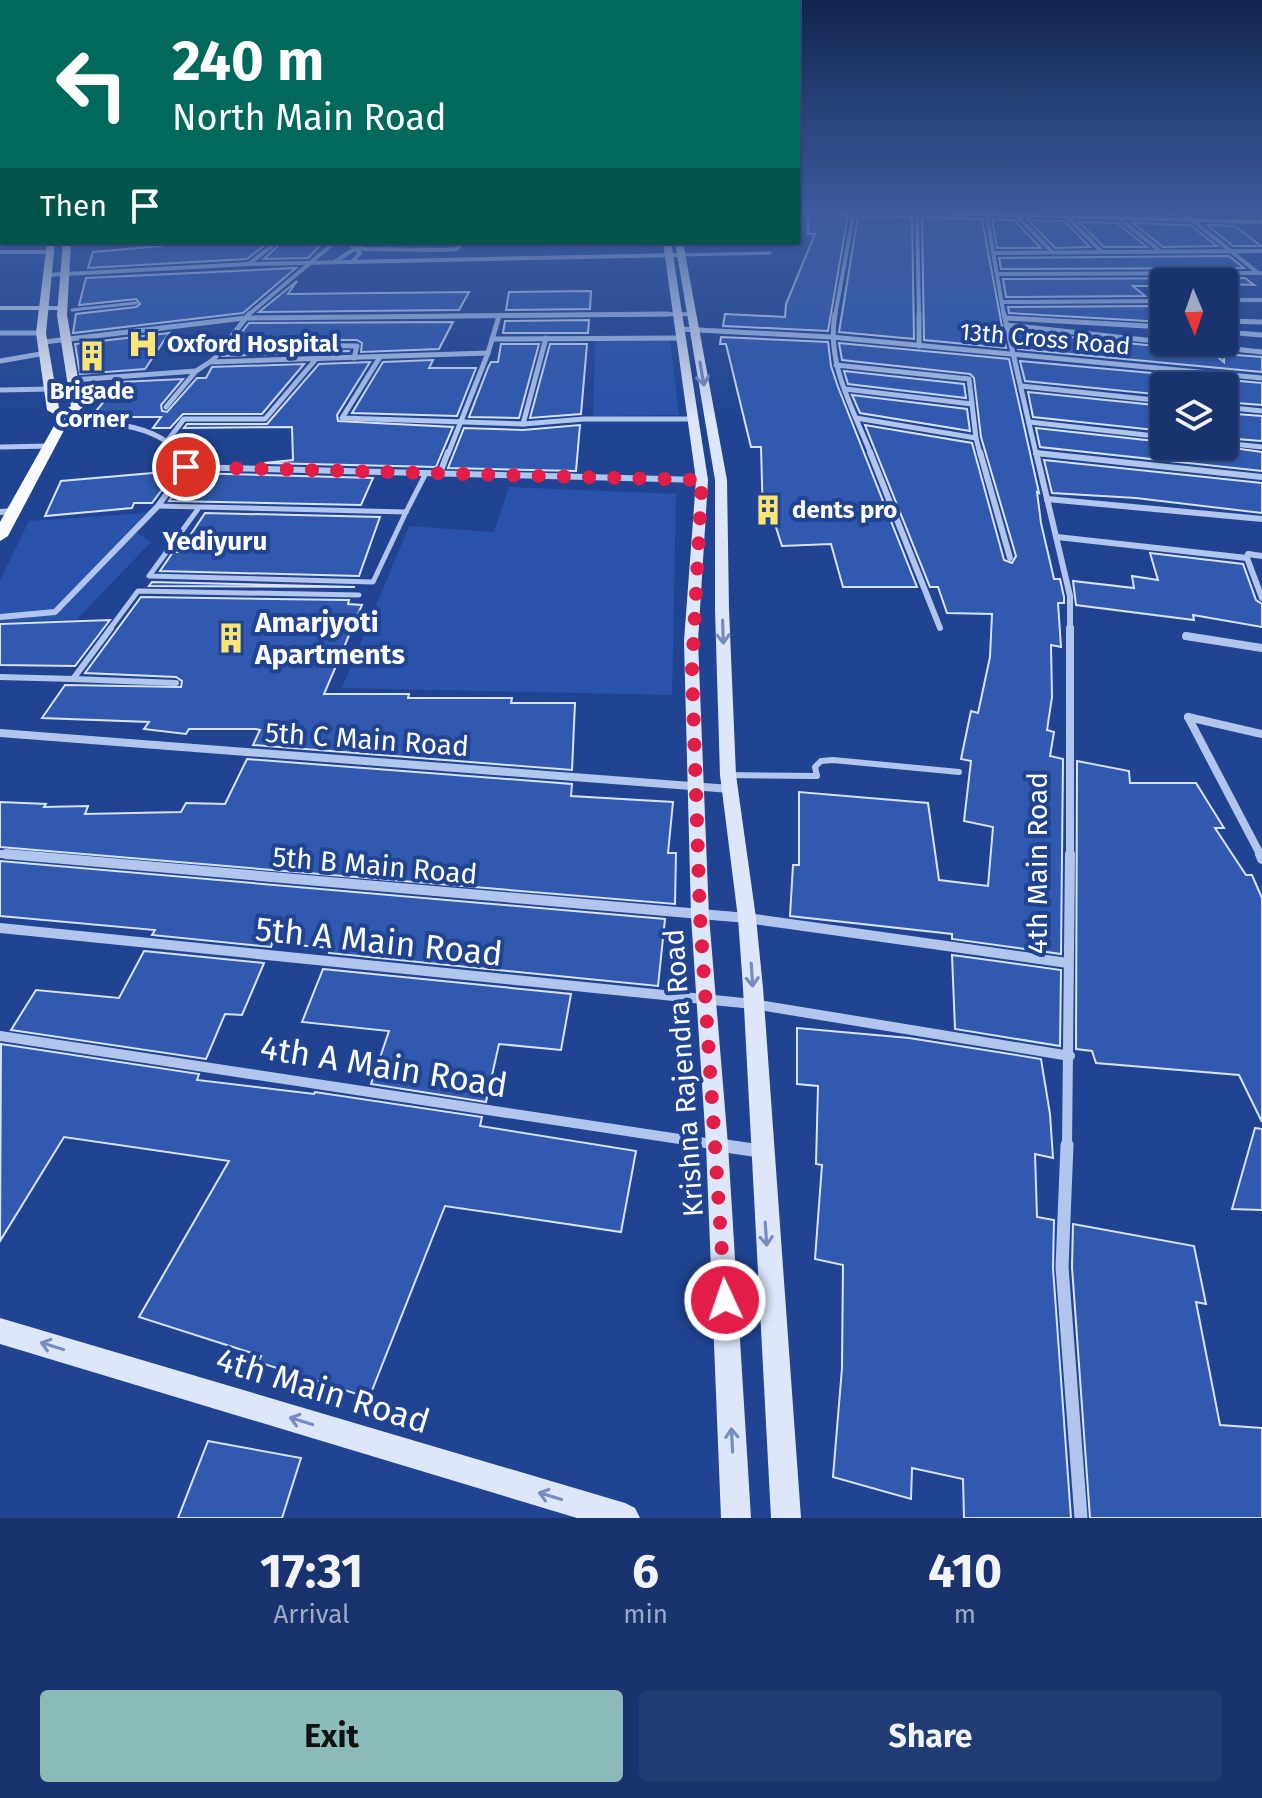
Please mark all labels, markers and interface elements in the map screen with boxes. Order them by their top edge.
text: 240 m [172,28,324,95]
icon: left [40,32,144,136]
text: North Main Road [172,96,447,140]
icon: arrive [123,184,167,228]
text: Then [40,188,107,224]
north arrow [1150,268,1238,356]
map controls [1150,268,1238,460]
street label: 13th Cross Road [959,318,1131,360]
hospital icon: Oxford Hospital [126,327,160,361]
place label: Oxford Hospital [167,330,340,358]
building icon: Brigade Corner [75,339,109,373]
one-way arrow [696,361,711,386]
button: layers [1150,372,1238,460]
place label: Brigade Corner [50,377,134,433]
pin [152,433,220,501]
icon: arrive [164,445,208,489]
building icon: dents pro [751,493,785,527]
place label: dents pro [792,496,897,524]
district label: Yediyuru [162,526,267,557]
place label: Amarjyoti Apartments [254,606,405,671]
one-way arrow [715,618,730,645]
building icon: Amarjyoti Apartments [214,621,248,655]
street label: 5th C Main Road [264,716,470,763]
street label: 4th Main Road [1021,772,1054,954]
street label: 5th B Main Road [271,840,479,891]
street label: 5th A Main Road [253,908,505,975]
street label: Krishna Rajendra Road [657,928,710,1218]
one-way arrow [745,961,760,988]
street label: 4th A Main Road [257,1027,510,1106]
one-way arrow [759,1220,774,1247]
position arrow [683,1258,767,1342]
one-way arrow [39,1338,65,1353]
street label: 4th Main Road [211,1339,435,1442]
one-way arrow [288,1413,314,1428]
one-way arrow [725,1427,740,1454]
one-way arrow [537,1488,563,1503]
text: 17:31 [260,1542,363,1600]
text: 6 [632,1542,659,1600]
text: 410 [928,1542,1002,1600]
text: Arrival [273,1599,350,1630]
text: min [623,1599,668,1630]
text: m [954,1599,976,1630]
button: Exit [40,1690,623,1782]
button: Share [639,1690,1222,1782]

